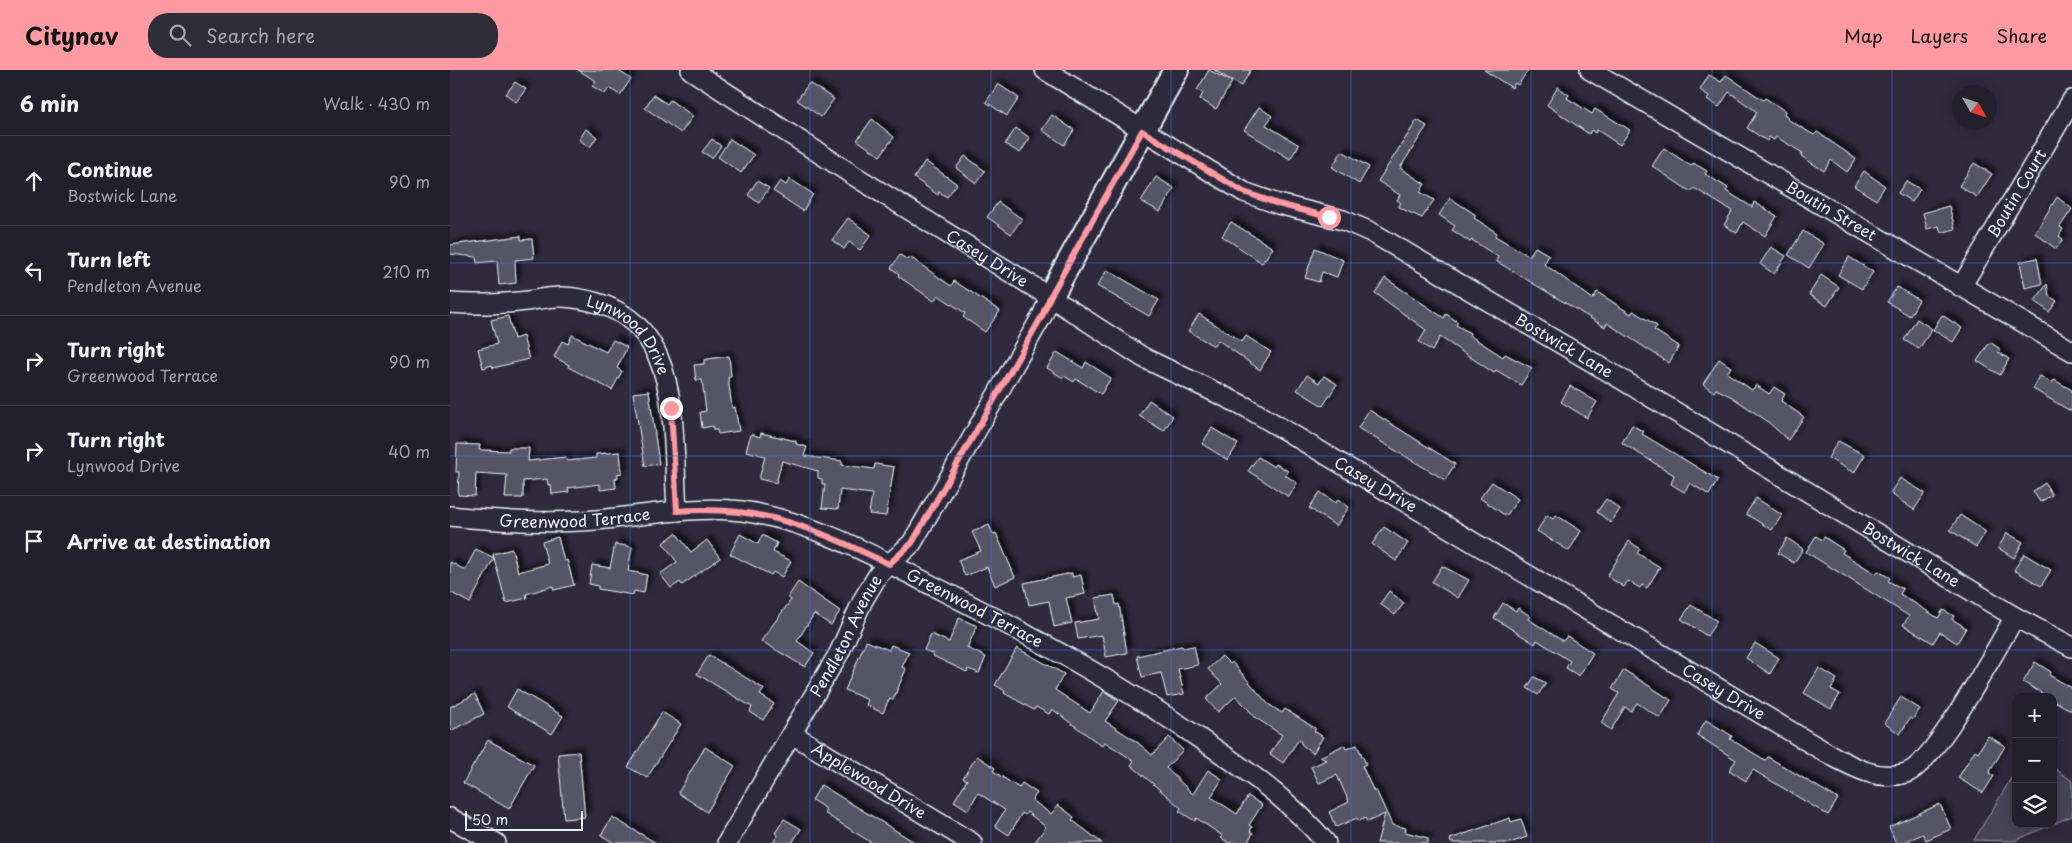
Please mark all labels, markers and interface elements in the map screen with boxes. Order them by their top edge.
search box [148,13,498,58]
text: Citynav [25,17,118,53]
icon: search [166,21,194,49]
text: Search here [206,21,315,49]
text: Map [1844,22,1883,49]
text: Layers [1911,22,1968,49]
text: Share [1996,22,2047,49]
north arrow [1952,85,1997,130]
text: 6 min [20,87,79,119]
text: Walk · 430 m [323,91,430,115]
street label: Boutin Court [1980,144,2052,242]
text: Continue [67,155,153,183]
icon: ahead [20,167,48,195]
text: 90 m [389,169,430,193]
street label: Boutin Street [1781,174,1882,246]
text: Bostwick Lane [67,183,177,207]
route start [1318,206,1341,229]
street label: Casey Drive [942,223,1034,292]
text: Turn left [67,245,151,273]
icon: left [20,257,48,285]
text: 210 m [382,259,430,283]
text: Pendleton Avenue [67,273,202,297]
street label: Lynwood Drive [584,288,677,377]
street label: Bostwick Lane [1511,306,1618,383]
text: Turn right [67,335,165,363]
icon: right [20,347,48,375]
text: 90 m [389,349,430,373]
text: Greenwood Terrace [67,363,218,387]
route end [660,397,683,420]
text: Turn right [67,425,165,453]
icon: right [20,437,48,465]
text: 40 m [388,439,430,463]
street label: Casey Drive [1330,449,1422,517]
text: Lynwood Drive [67,453,180,477]
street label: Greenwood Terrace [499,501,651,533]
street label: Bostwick Lane [1858,515,1965,592]
icon: arrive [20,527,48,555]
text: Arrive at destination [67,527,271,555]
street label: Greenwood Terrace [903,561,1048,652]
street label: Pendleton Avenue [803,569,887,701]
street label: Casey Drive [1678,657,1770,725]
map controls [2012,693,2057,828]
button: + [2012,693,2057,738]
street label: Applewood Drive [808,736,931,824]
button: − [2012,738,2057,783]
button: layers [2012,783,2057,828]
scale bar [465,808,582,831]
text: 50 m [472,809,508,830]

